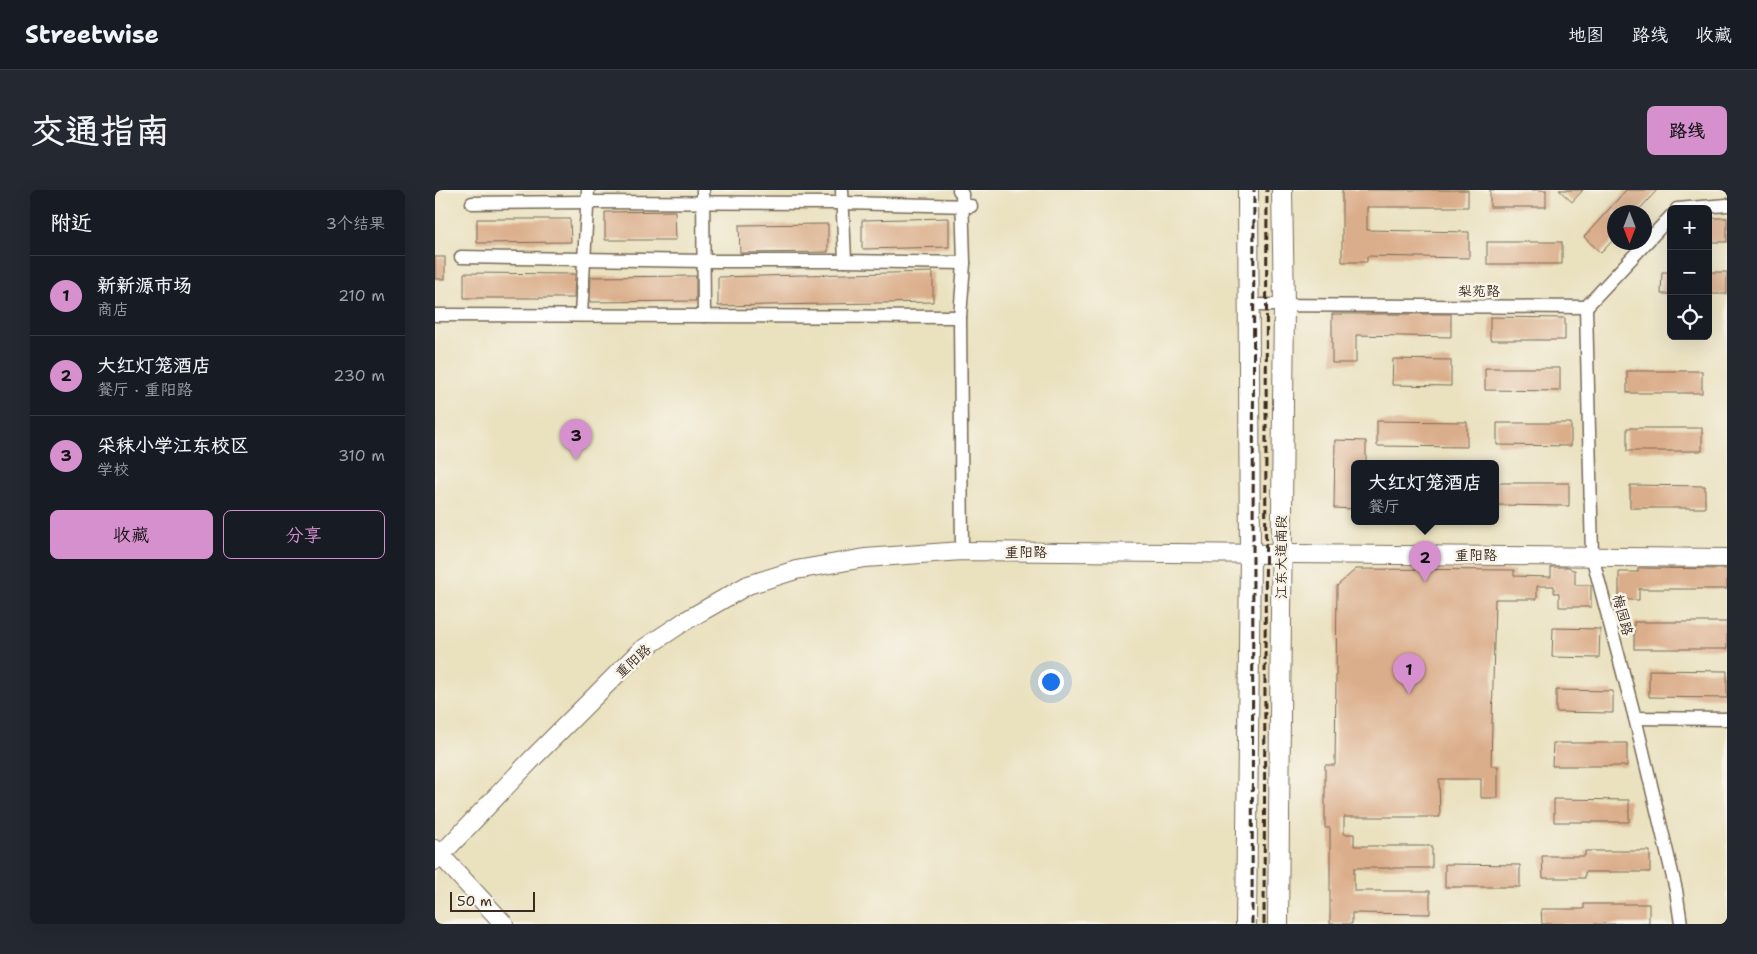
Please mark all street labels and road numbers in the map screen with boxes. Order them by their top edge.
street label: 梨苑路 [1458,282,1500,300]
street label: 江东大道南段 [1272,515,1290,599]
street label: 重阳路 [1005,543,1047,561]
street label: 重阳路 [1455,546,1497,564]
street label: 梅园路 [1609,592,1637,638]
street label: 重阳路 [611,640,655,682]

